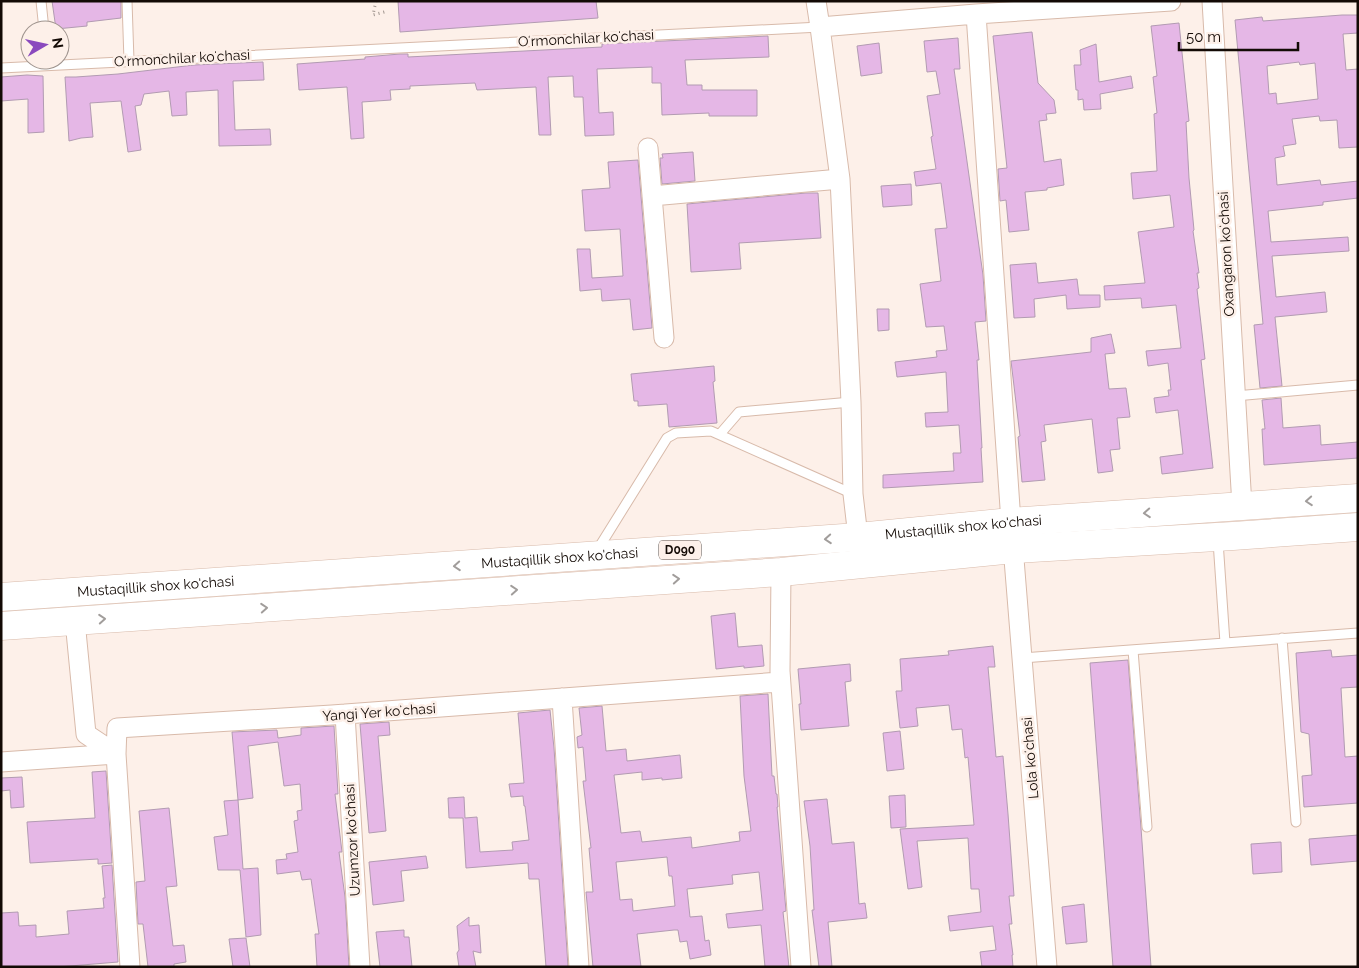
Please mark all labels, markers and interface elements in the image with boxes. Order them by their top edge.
north arrow [20,20,70,70]
scale bar [1179,20,1298,52]
street label: Oʻrmonchilar koʻchasi [518,26,654,50]
text: 50 m [1186,28,1221,46]
text: N [49,36,67,49]
street label: Oʻrmonchilar koʻchasi [114,46,250,70]
street label: Oxangaron koʻchasi [1215,191,1237,317]
one-way arrow [1305,496,1313,507]
one-way arrow [1143,507,1151,518]
street label: Mustaqillik shox ko'chasi [884,512,1042,542]
one-way arrow [824,534,832,545]
road number: D090 [659,540,701,560]
street label: Mustaqillik shox ko'chasi [481,544,639,571]
one-way arrow [452,560,460,571]
street label: Mustaqillik shox ko'chasi [77,573,235,600]
one-way arrow [672,574,680,585]
one-way arrow [510,585,518,596]
one-way arrow [261,602,269,613]
one-way arrow [99,614,107,625]
street label: Yangi Yer koʻchasi [322,700,436,724]
street label: Lola koʻchasi [1018,716,1042,800]
street label: Uzumzor koʻchasi [341,783,363,897]

